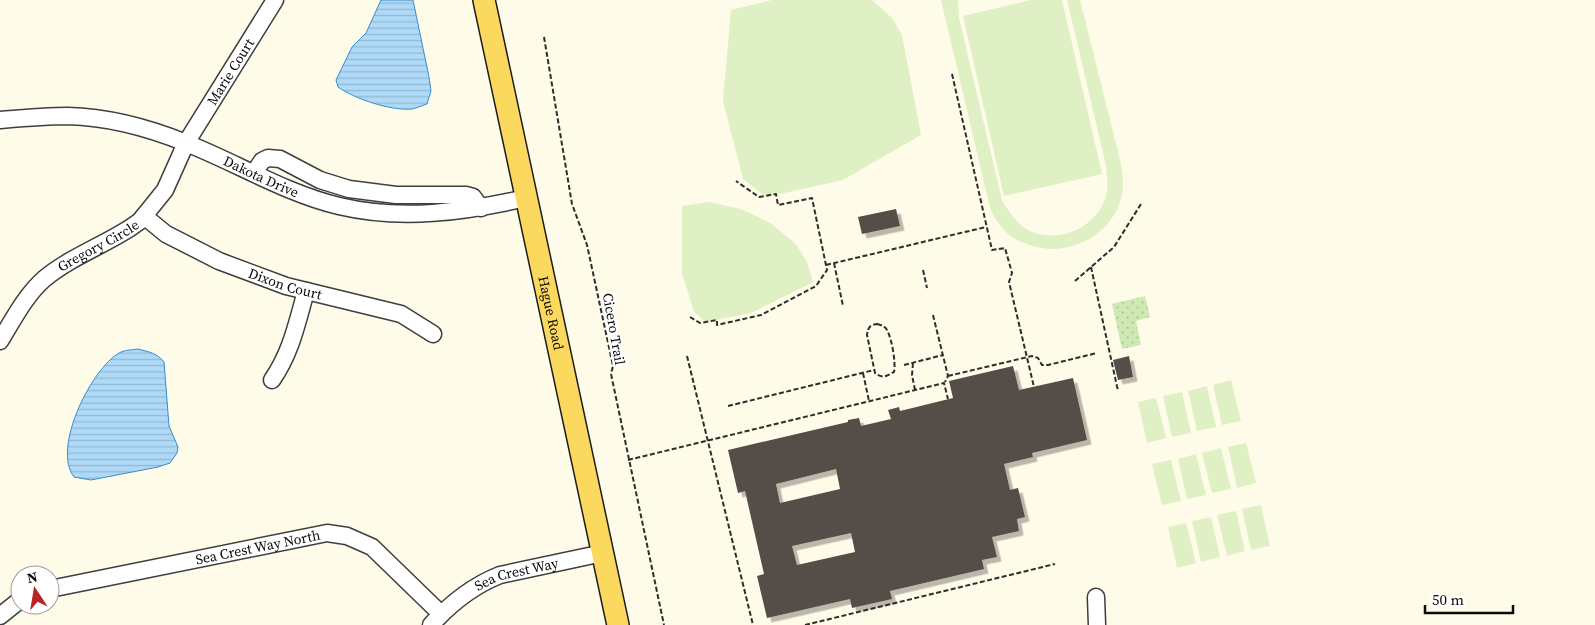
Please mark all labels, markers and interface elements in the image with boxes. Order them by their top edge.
street label: Marie Court [202,34,259,109]
street label: Dakota Drive [220,151,302,202]
street label: Gregory Circle [53,215,143,276]
street label: Dixon Court [246,263,324,304]
street label: Hague Road [533,274,569,352]
street label: Cicero Trail [598,291,630,367]
street label: Sea Crest Way North [194,525,322,569]
street label: Sea Crest Way [471,553,561,596]
north arrow [10,565,60,615]
text: N [25,566,39,588]
scale bar [1425,582,1512,614]
text: 50 m [1432,589,1464,610]

